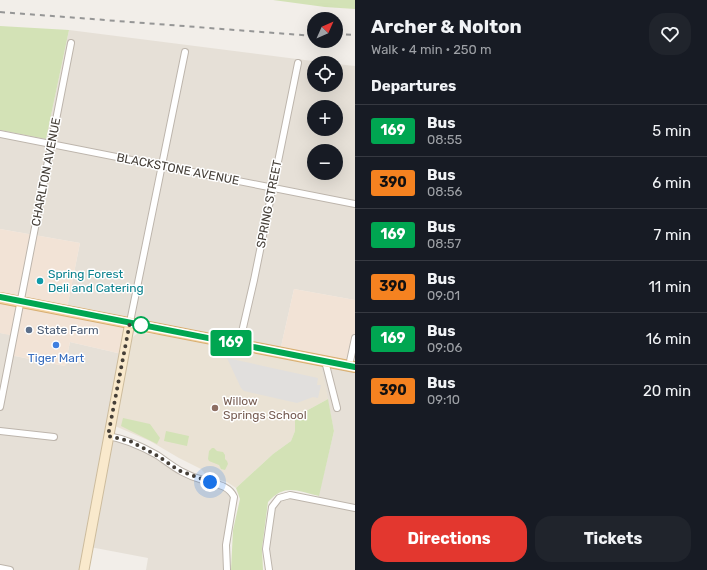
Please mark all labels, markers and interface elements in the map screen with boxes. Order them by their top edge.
north arrow [307,12,343,48]
map controls [307,12,343,180]
button: heart [649,13,691,55]
text: Archer & Nolton [371,15,522,38]
text: Walk · 4 min · 250 m [371,42,492,57]
button: locate [307,56,343,92]
text: Departures [371,77,456,95]
button: + [307,100,343,136]
text: Bus [427,114,455,132]
street label: CHARLTON AVENUE [29,117,63,227]
text: 169 [380,122,406,139]
text: 5 min [652,122,691,140]
text: 08:55 [427,132,462,147]
button: − [307,144,343,180]
street label: BLACKSTONE AVENUE [115,150,241,188]
street label: SPRING STREET [254,159,284,249]
text: Bus [427,166,455,184]
text: 390 [379,174,407,191]
text: 6 min [652,174,691,192]
text: 08:56 [427,184,462,199]
text: Bus [427,218,455,236]
text: 169 [380,226,406,243]
text: 7 min [654,226,691,244]
text: 08:57 [427,236,461,251]
place label: Spring Forest Deli and Catering [48,267,144,295]
text: Bus [427,270,455,288]
marker: Spring Forest Deli and Catering [35,276,45,286]
text: 390 [379,278,407,295]
text: 11 min [648,278,691,296]
text: 09:01 [427,288,460,303]
unlabelled marker [132,316,150,334]
text: Bus [427,322,455,340]
place label: State Farm [37,323,99,337]
marker: State Farm [24,325,34,335]
line badge: 169 [208,330,254,356]
text: 169 [380,330,406,347]
text: 16 min [646,330,691,348]
text: 169 [218,334,244,351]
marker: Tiger Mart [51,340,61,350]
text: 09:06 [427,340,462,355]
place label: Tiger Mart [28,351,84,365]
text: Bus [427,374,455,392]
text: 390 [379,382,407,399]
text: 20 min [643,382,691,400]
text: 09:10 [427,392,460,407]
place label: Willow Springs School [223,394,307,422]
marker: Willow Springs School [210,403,220,413]
your location [200,472,220,492]
button: Directions [371,516,527,562]
button: Tickets [535,516,691,562]

